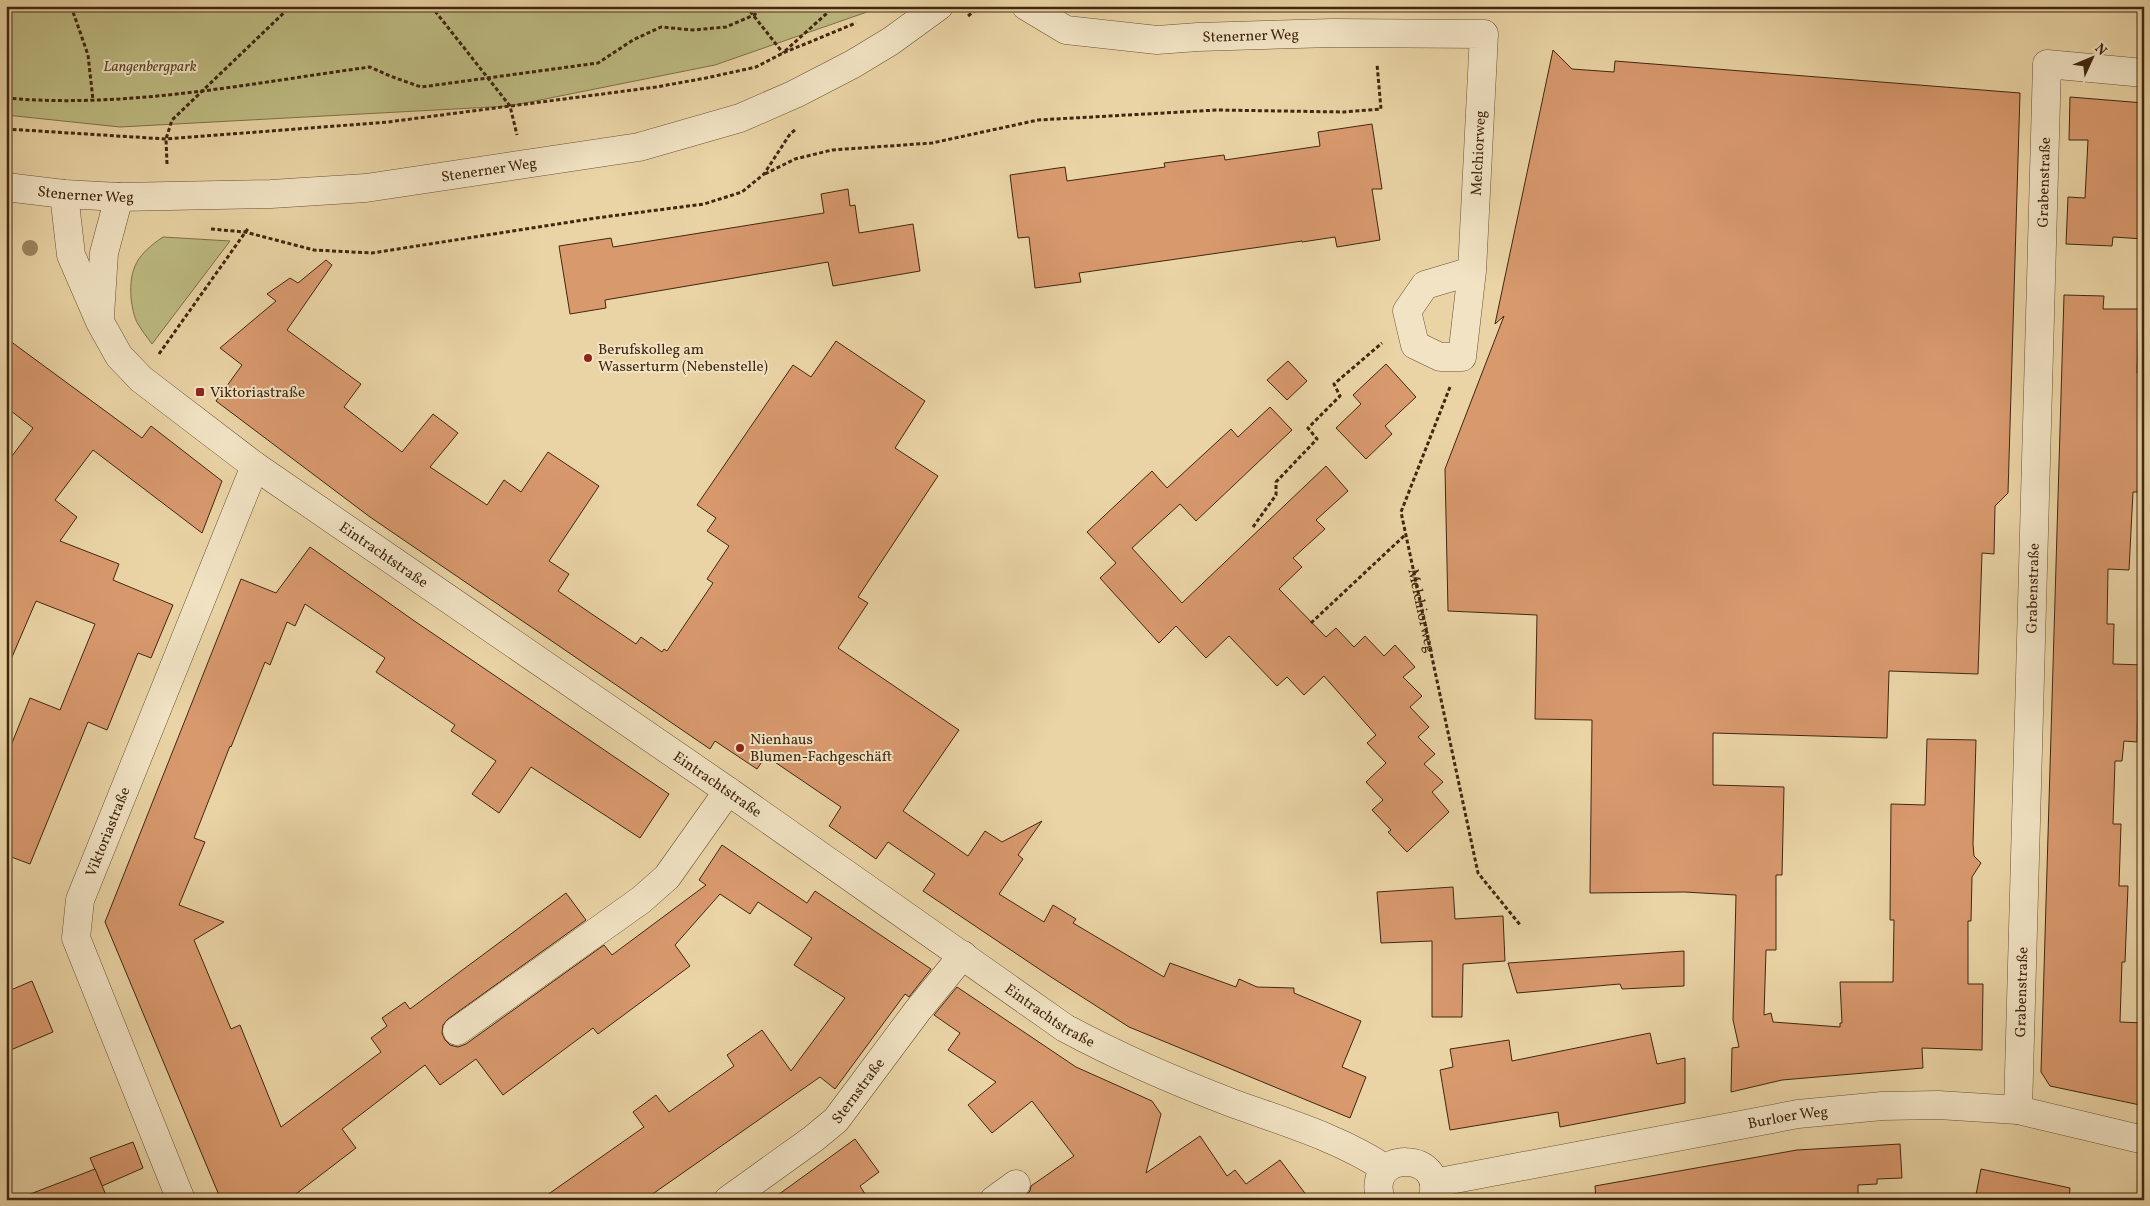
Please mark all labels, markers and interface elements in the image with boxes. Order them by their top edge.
street label: Stenerner Weg [1202,25,1300,49]
north arrow [2068,32,2118,82]
text: N [2090,40,2111,60]
park label: Langenbergpark [103,57,197,78]
street label: Melchiorweg [1467,109,1492,196]
street label: Grabenstraße [2033,137,2057,228]
street label: Stenerner Weg [440,153,539,189]
street label: Stenerner Weg [36,182,134,209]
place label: Berufskolleg am Wasserturm (Nebenstelle) [598,340,768,378]
marker: Berufskolleg am Wasserturm (Nebenstelle) [582,352,594,364]
place label: Viktoriastraße [210,383,305,404]
marker: Viktoriastraße [194,386,206,398]
street label: Eintrachtstraße [334,518,432,594]
street label: Grabenstraße [2022,543,2046,634]
street label: Melchiorweg [1401,567,1440,655]
place label: Nienhaus Blumen-Fachgeschäft [750,730,892,768]
marker: Nienhaus Blumen-Fachgeschäft [734,742,746,754]
street label: Eintrachtstraße [668,747,765,823]
street label: Viktoriastraße [81,784,136,880]
street label: Grabenstraße [2011,946,2035,1038]
street label: Eintrachtstraße [1000,980,1098,1054]
street label: Sternstraße [828,1054,891,1129]
street label: Burloer Weg [1746,1102,1829,1135]

